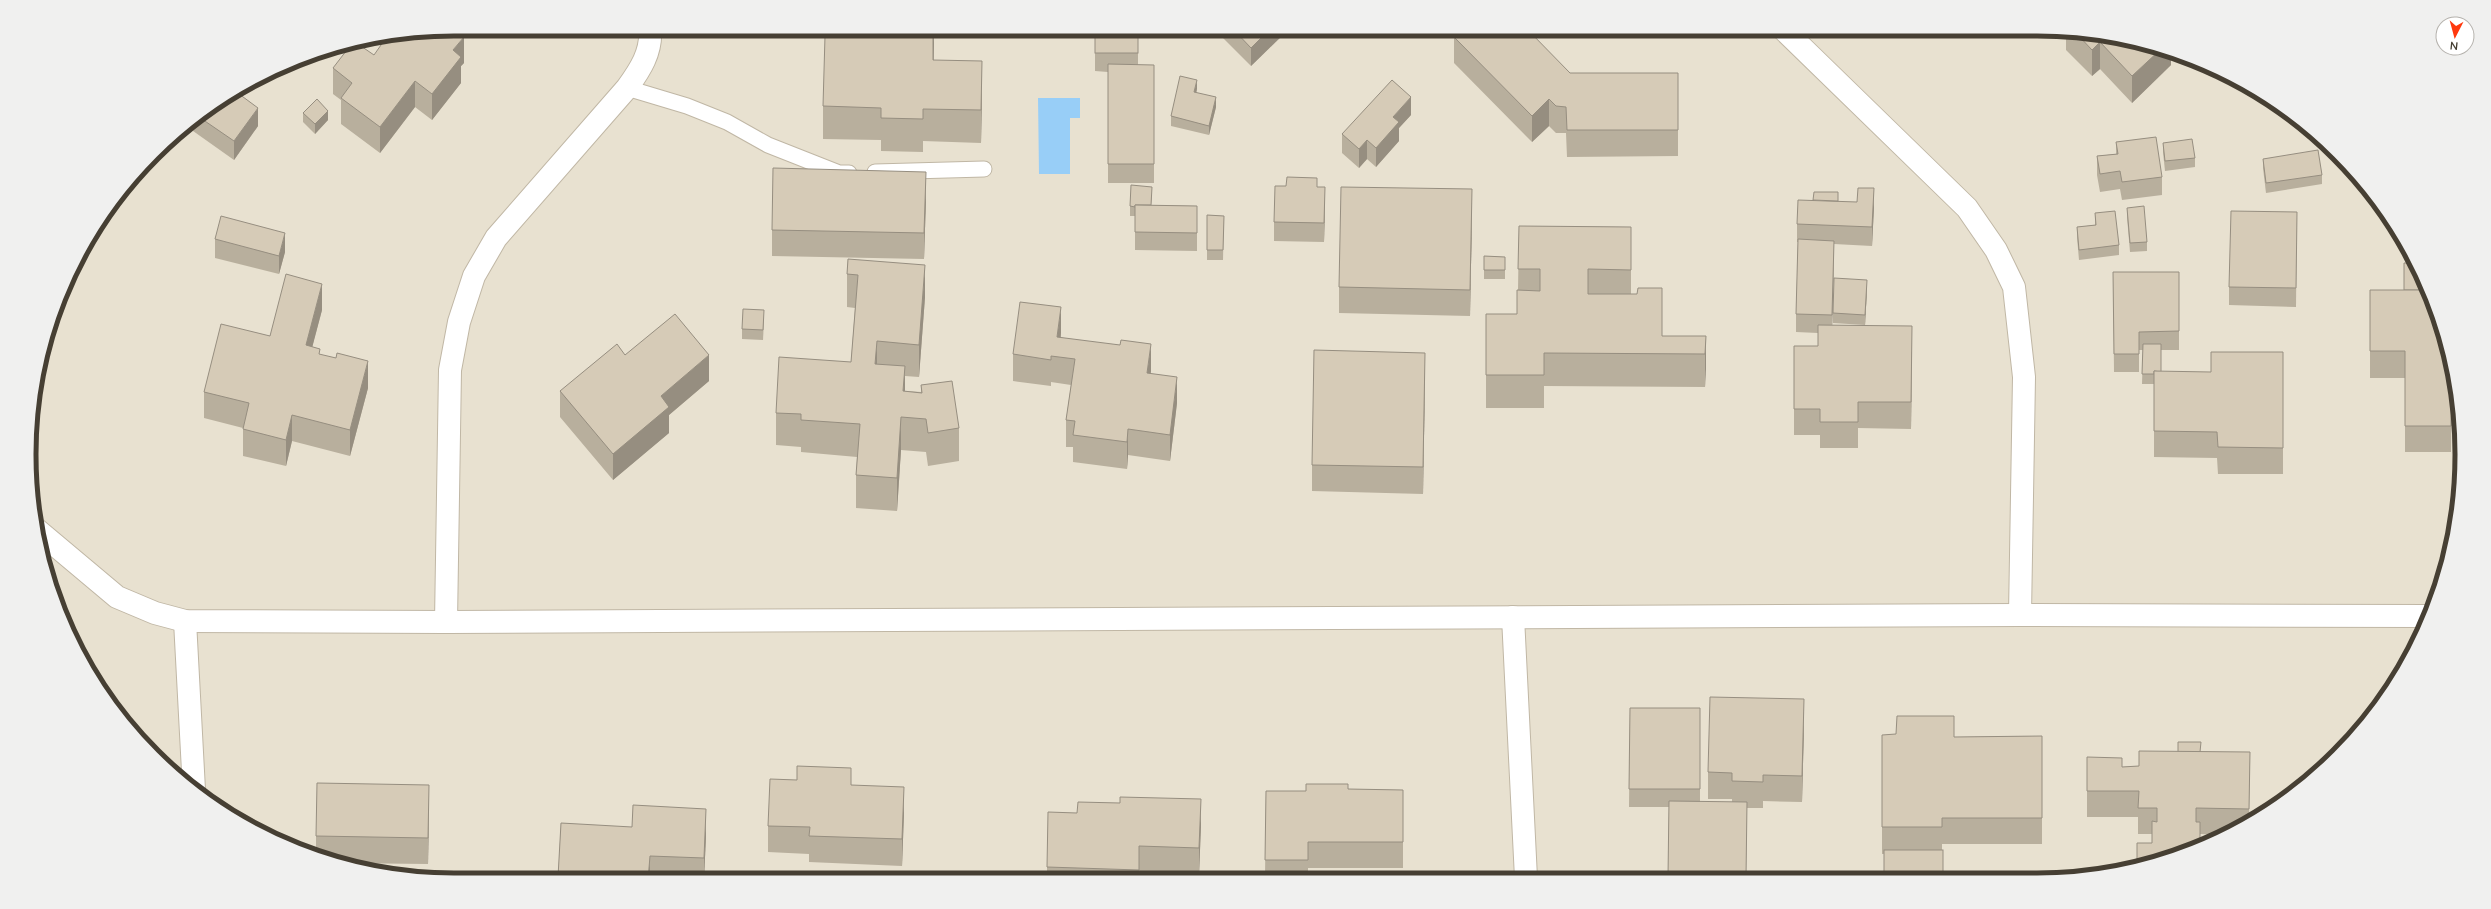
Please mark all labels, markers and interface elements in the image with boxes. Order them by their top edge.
north arrow [2435,16,2475,56]
text: N [2449,38,2459,53]

